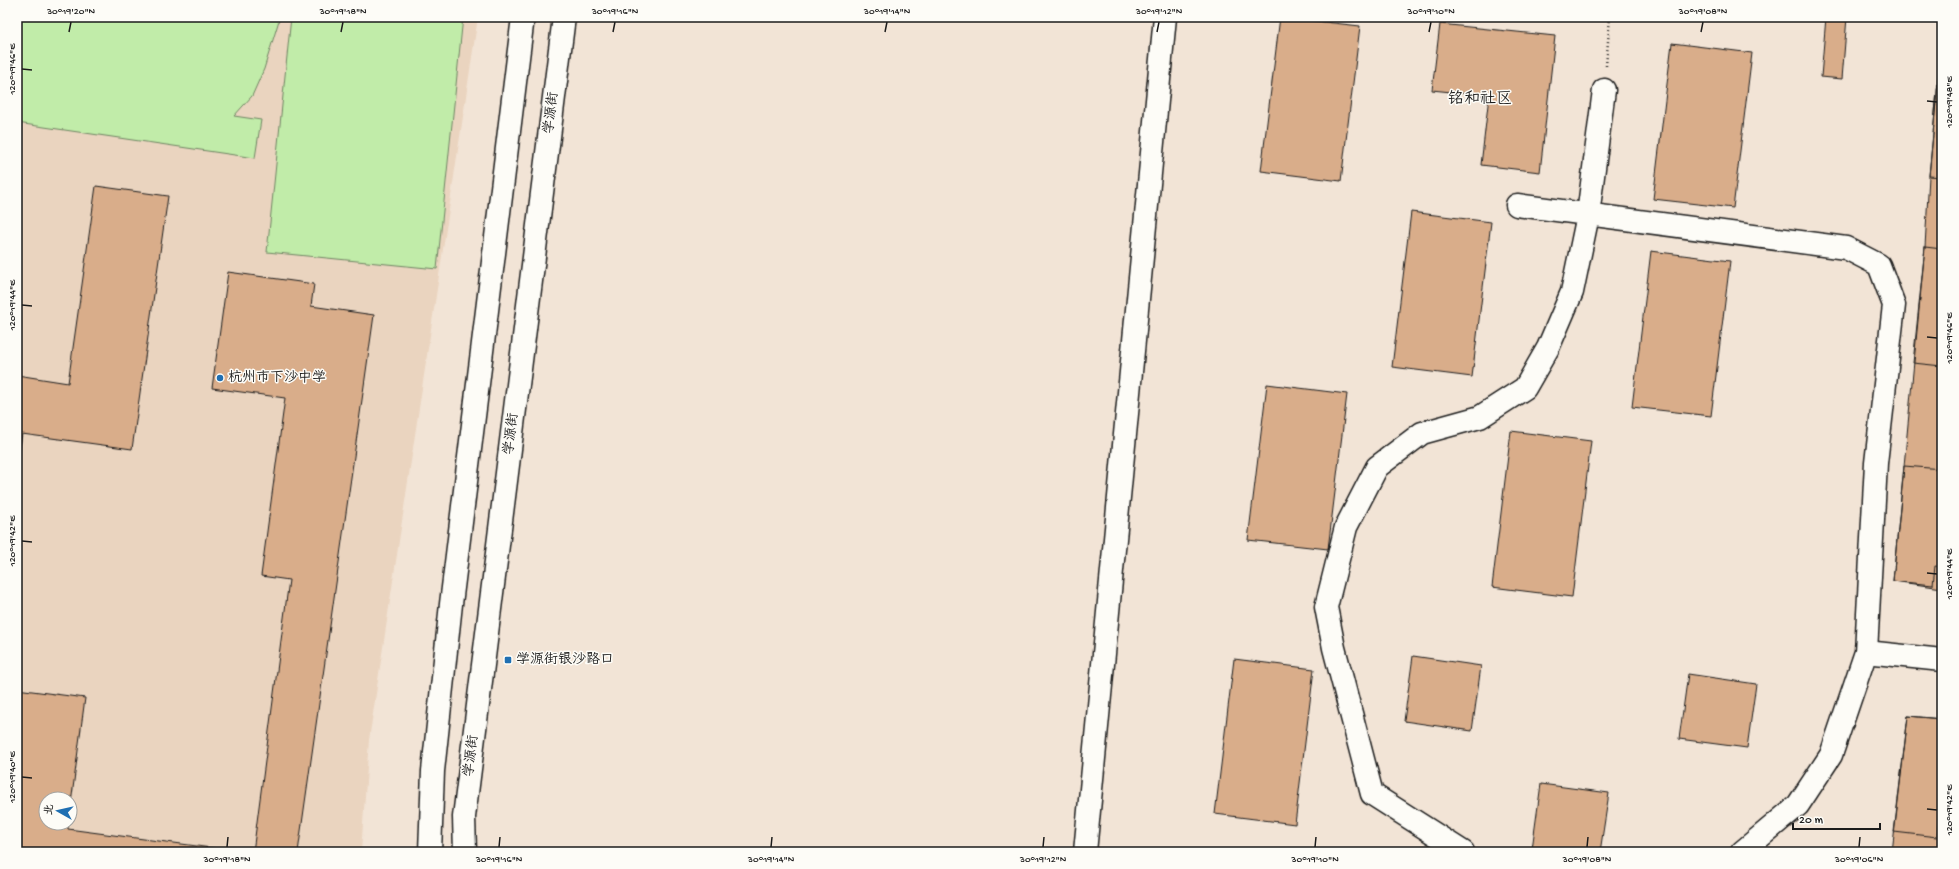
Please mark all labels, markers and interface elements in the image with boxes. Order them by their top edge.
text: 30°19'20"N [46,6,96,18]
text: 30°19'18"N [318,6,367,18]
text: 30°19'16"N [591,6,639,18]
text: 30°19'14"N [863,6,911,18]
text: 30°19'12"N [1135,6,1183,18]
text: 30°19'10"N [1406,6,1455,18]
text: 30°19'08"N [1678,6,1728,18]
text: 120°19'46"E [7,43,19,95]
text: 120°19'48"E [1944,76,1956,129]
district label: 铭和社区 [1448,90,1512,110]
street label: 学源街 [540,91,563,135]
text: 120°19'44"E [7,279,19,331]
text: 120°19'46"E [1944,312,1956,364]
place label: 杭州市下沙中学 [228,369,326,387]
marker: 杭州市下沙中学 [215,373,225,383]
street label: 学源街 [500,412,523,456]
text: 120°19'42"E [7,515,19,567]
text: 120°19'44"E [1944,548,1956,600]
place label: 学源街银沙路口 [516,651,614,669]
marker: 学源街银沙路口 [503,655,513,665]
street label: 学源街 [460,734,483,778]
text: 120°19'40"E [7,750,19,804]
text: 120°19'42"E [1944,784,1956,836]
north arrow [38,791,78,831]
text: 北 [43,804,57,816]
scale bar [1793,805,1880,831]
text: 20 m [1799,814,1824,828]
text: 30°19'18"N [202,854,251,866]
text: 30°19'16"N [475,854,523,866]
text: 30°19'14"N [747,854,795,866]
text: 30°19'12"N [1019,854,1067,866]
text: 30°19'10"N [1290,854,1339,866]
text: 30°19'08"N [1562,854,1612,866]
text: 30°19'06"N [1834,854,1884,866]

